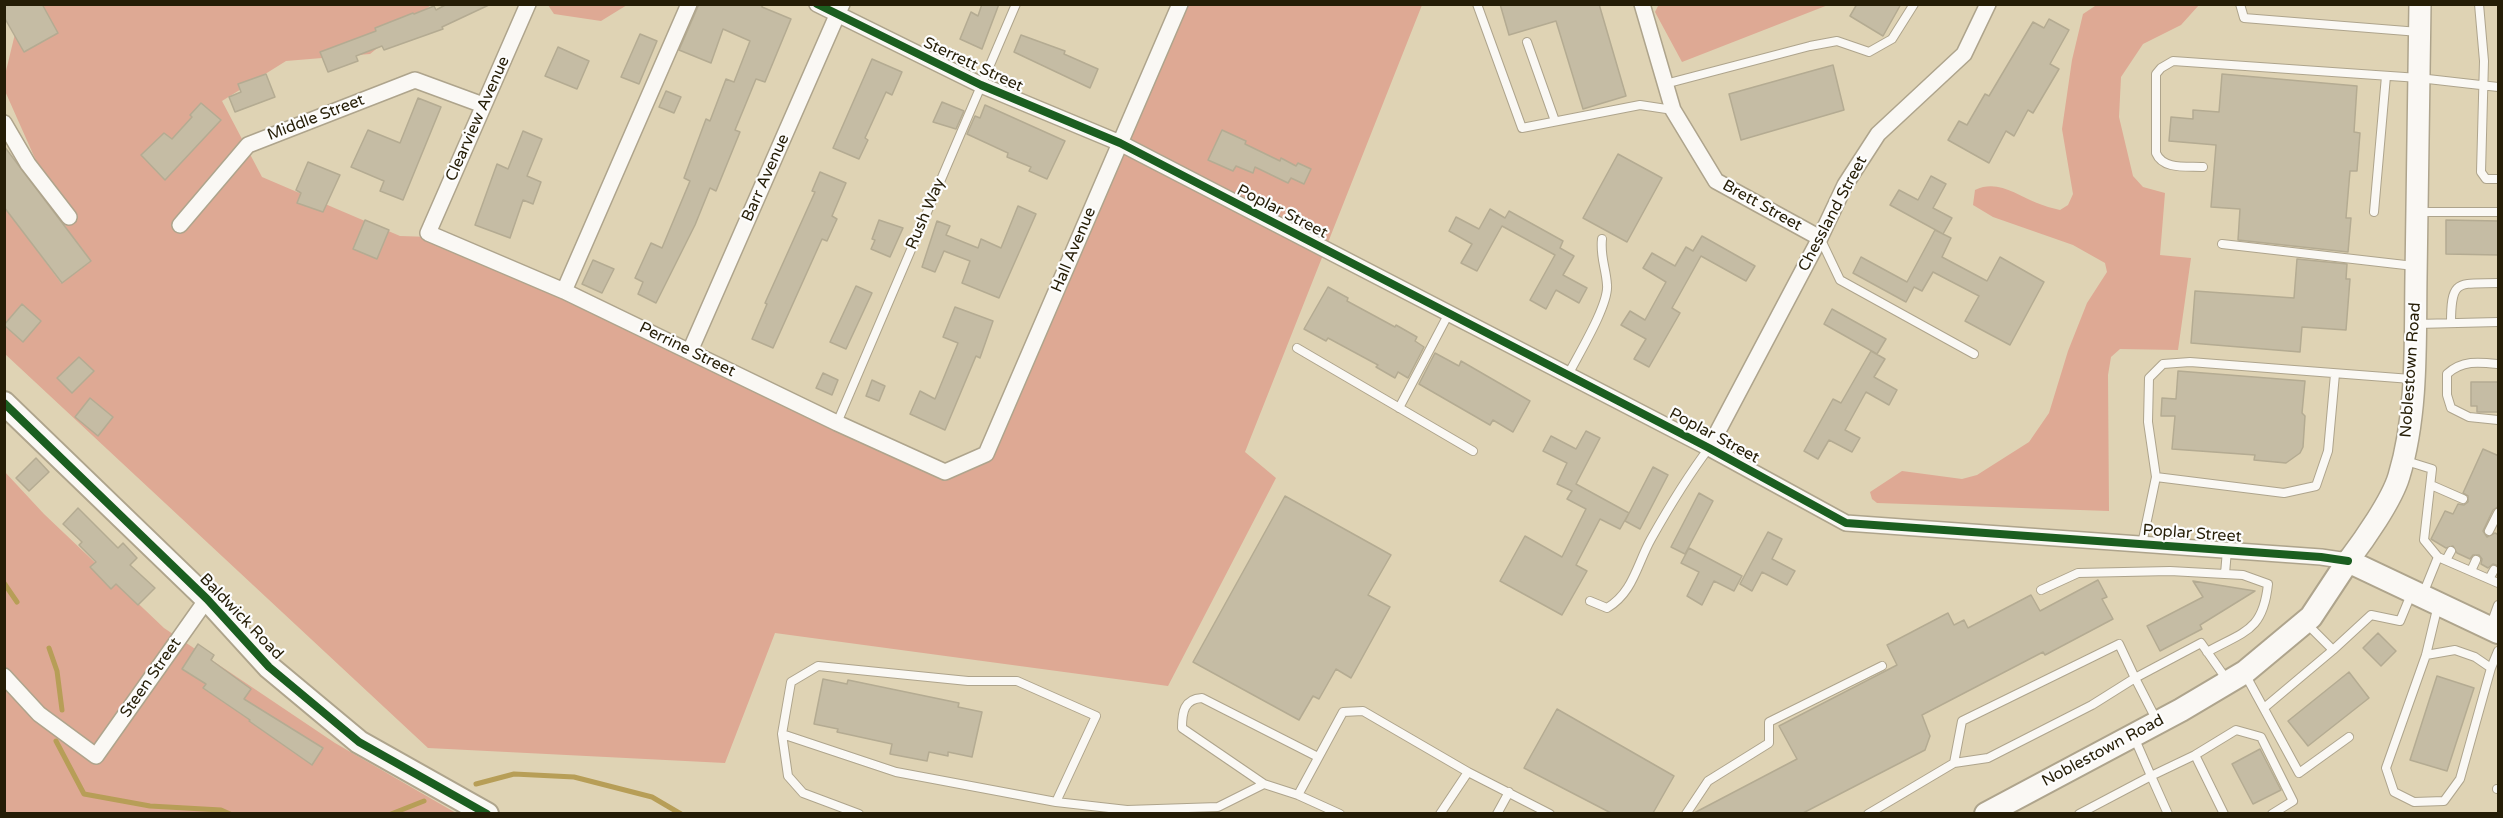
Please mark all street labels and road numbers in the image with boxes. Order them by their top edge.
street label: Sterrett Street [920,34,1026,96]
street label: Clearview Avenue [442,54,514,184]
street label: Middle Street [265,91,367,145]
street label: Barr Avenue [738,131,794,225]
street label: Chessland Street [1794,153,1872,275]
street label: Rush Way [902,175,950,253]
street label: Brett Street [1719,176,1805,236]
street label: Poplar Street [1233,181,1331,243]
street label: Hall Avenue [1047,205,1101,295]
street label: Noblestown Road [2397,302,2425,438]
street label: Perrine Street [636,318,738,382]
street label: Poplar Street [1666,404,1762,468]
street label: Poplar Street [2142,521,2242,547]
street label: Baldwick Road [195,570,287,664]
street label: Steen Street [116,634,186,722]
street label: Noblestown Road [2039,711,2167,791]

